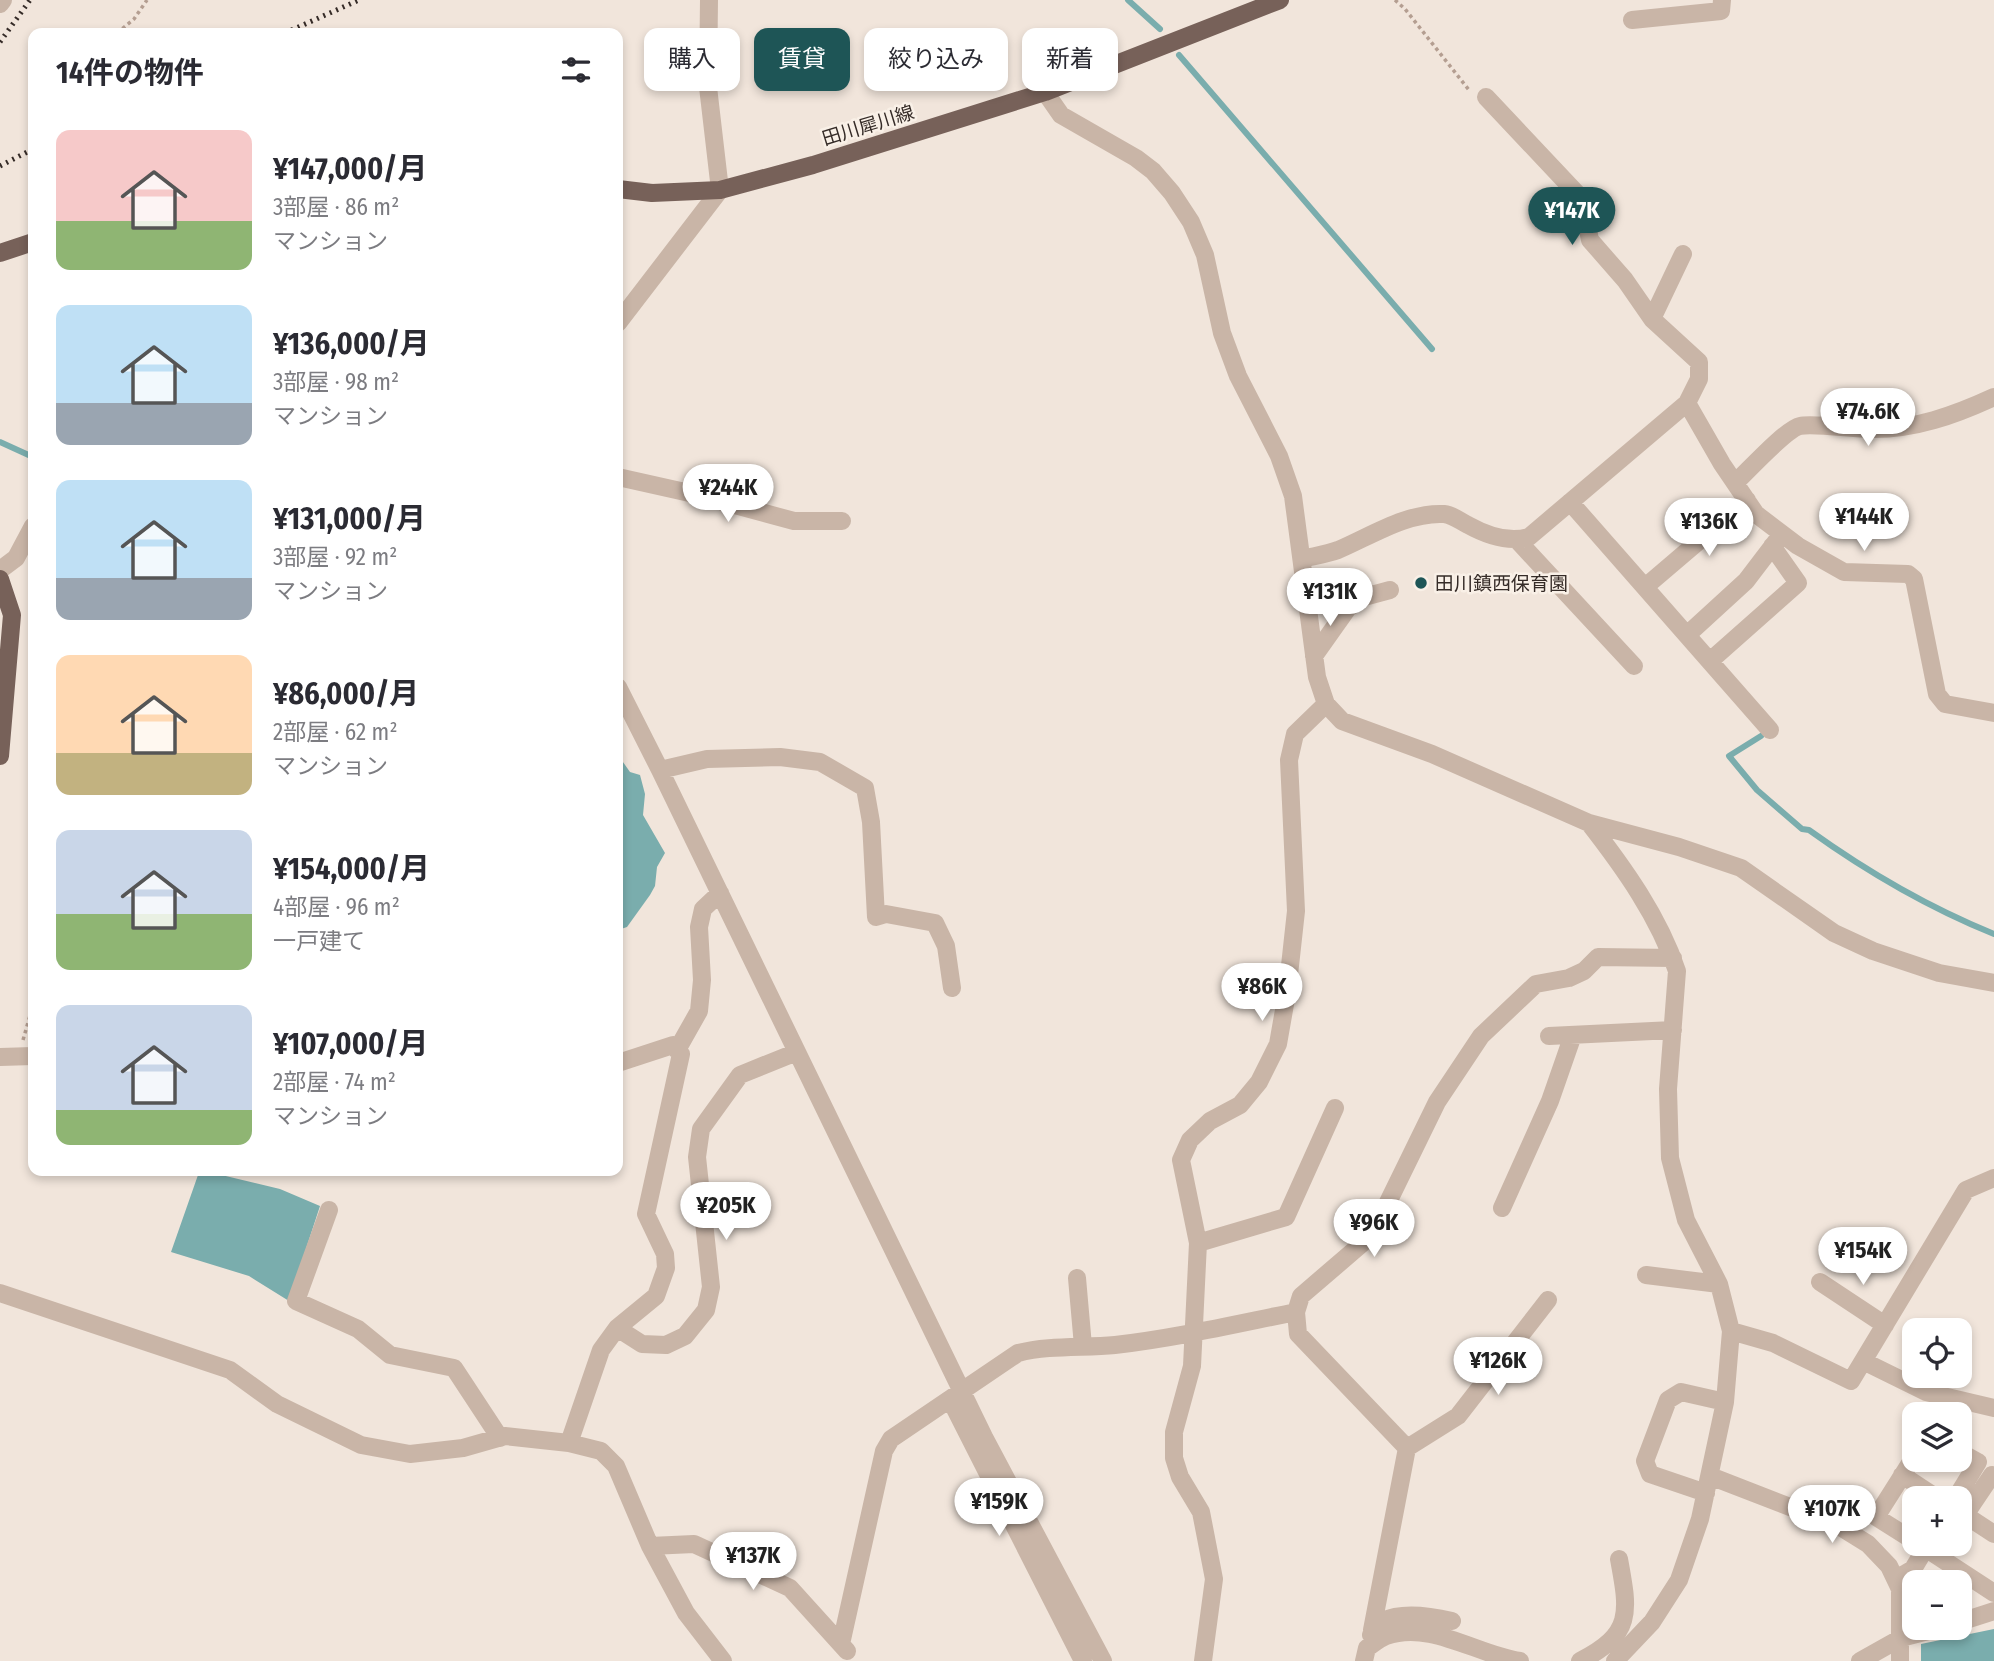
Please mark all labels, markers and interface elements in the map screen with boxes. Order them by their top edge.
chip: 購入 [644,28,740,91]
chip: 賃貸 [754,28,850,91]
chip: 絞り込み [864,28,1008,91]
chip: 新着 [1022,28,1118,91]
icon: filters [557,51,595,89]
text: 14件の物件 [56,55,204,91]
street label: 田川犀川線 [819,101,917,150]
text: ¥147,000/月 [273,151,427,187]
icon: home [112,158,196,242]
pin: ¥147K [1523,188,1621,247]
text: 3部屋 · 86 m² [273,193,399,221]
text: ¥147K [1544,196,1600,224]
text: マンション [273,227,388,255]
text: ¥136,000/月 [273,326,430,362]
icon: home [112,333,196,417]
text: 3部屋 · 98 m² [273,368,399,396]
pin: ¥74.6K [1811,388,1925,448]
text: ¥74.6K [1836,397,1900,425]
text: マンション [273,402,388,430]
pin: ¥244K [679,464,777,524]
text: ¥244K [699,473,757,501]
pin: ¥144K [1815,494,1913,553]
pin: ¥136K [1660,498,1758,558]
text: ¥131,000/月 [273,501,426,537]
text: ¥144K [1835,502,1893,530]
text: ¥136K [1680,507,1738,535]
icon: home [112,508,196,592]
text: 3部屋 · 92 m² [273,543,397,571]
pin: ¥131K [1281,568,1379,628]
place label: 田川鎮西保育園 [1435,572,1568,595]
marker: 田川鎮西保育園 [1413,575,1429,591]
text: マンション [273,577,388,605]
text: ¥131K [1303,577,1357,605]
text: ¥86,000/月 [273,676,419,712]
icon: home [112,683,196,767]
text: 2部屋 · 62 m² [273,718,397,746]
text: マンション [273,752,388,780]
text: ¥154,000/月 [273,851,430,887]
icon: home [112,858,196,942]
text: 4部屋 · 96 m² [273,893,400,921]
text: 一戸建て [273,927,365,955]
pin: ¥86K [1221,964,1303,1023]
text: ¥86K [1237,972,1287,1000]
text: ¥107,000/月 [273,1026,428,1062]
icon: home [112,1033,196,1117]
text: 2部屋 · 74 m² [273,1068,396,1096]
text: マンション [273,1102,388,1130]
pin: ¥205K [677,1182,775,1242]
text: ¥205K [696,1191,756,1219]
pin: ¥96K [1333,1200,1415,1259]
text: ¥96K [1350,1208,1398,1236]
pin: ¥154K [1814,1228,1912,1287]
text: ¥154K [1834,1236,1892,1264]
map controls [1902,1318,1972,1640]
button: locate [1902,1318,1972,1388]
pin: ¥126K [1449,1338,1547,1397]
text: ¥126K [1470,1346,1526,1374]
button: layers [1902,1402,1972,1472]
pin: ¥159K [950,1478,1048,1538]
pin: ¥107K [1783,1486,1881,1545]
button: + [1902,1486,1972,1556]
text: ¥159K [970,1487,1028,1515]
text: ¥107K [1804,1494,1860,1522]
pin: ¥137K [704,1532,802,1592]
text: ¥137K [726,1541,780,1569]
button: − [1902,1570,1972,1640]

